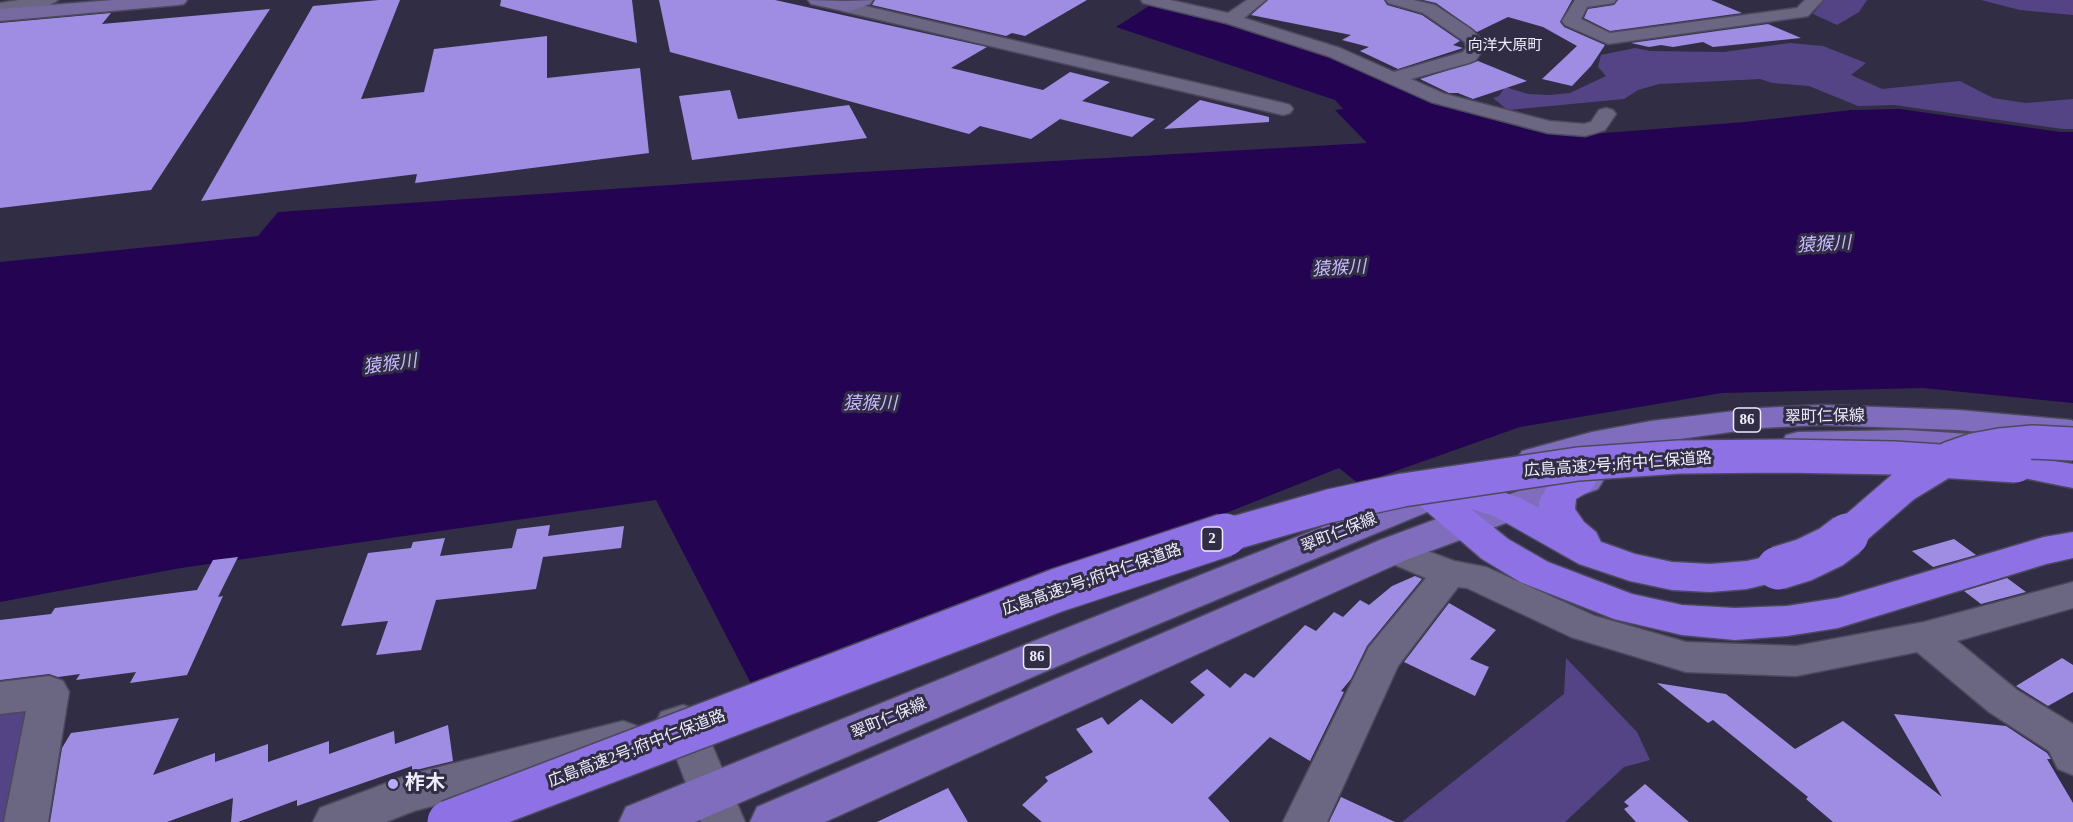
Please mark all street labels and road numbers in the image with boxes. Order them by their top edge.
street label: 翠町仁保線 [1785,407,1865,427]
road number: 86 [1734,408,1760,432]
street label: 広島高速2号;府中仁保道路 [1523,449,1713,481]
street label: 翠町仁保線 [1298,509,1380,557]
road number: 2 [1202,527,1222,551]
street label: 広島高速2号;府中仁保道路 [1000,540,1184,620]
road number: 86 [1024,645,1050,669]
street label: 翠町仁保線 [848,695,930,743]
street label: 広島高速2号;府中仁保道路 [546,706,728,792]

